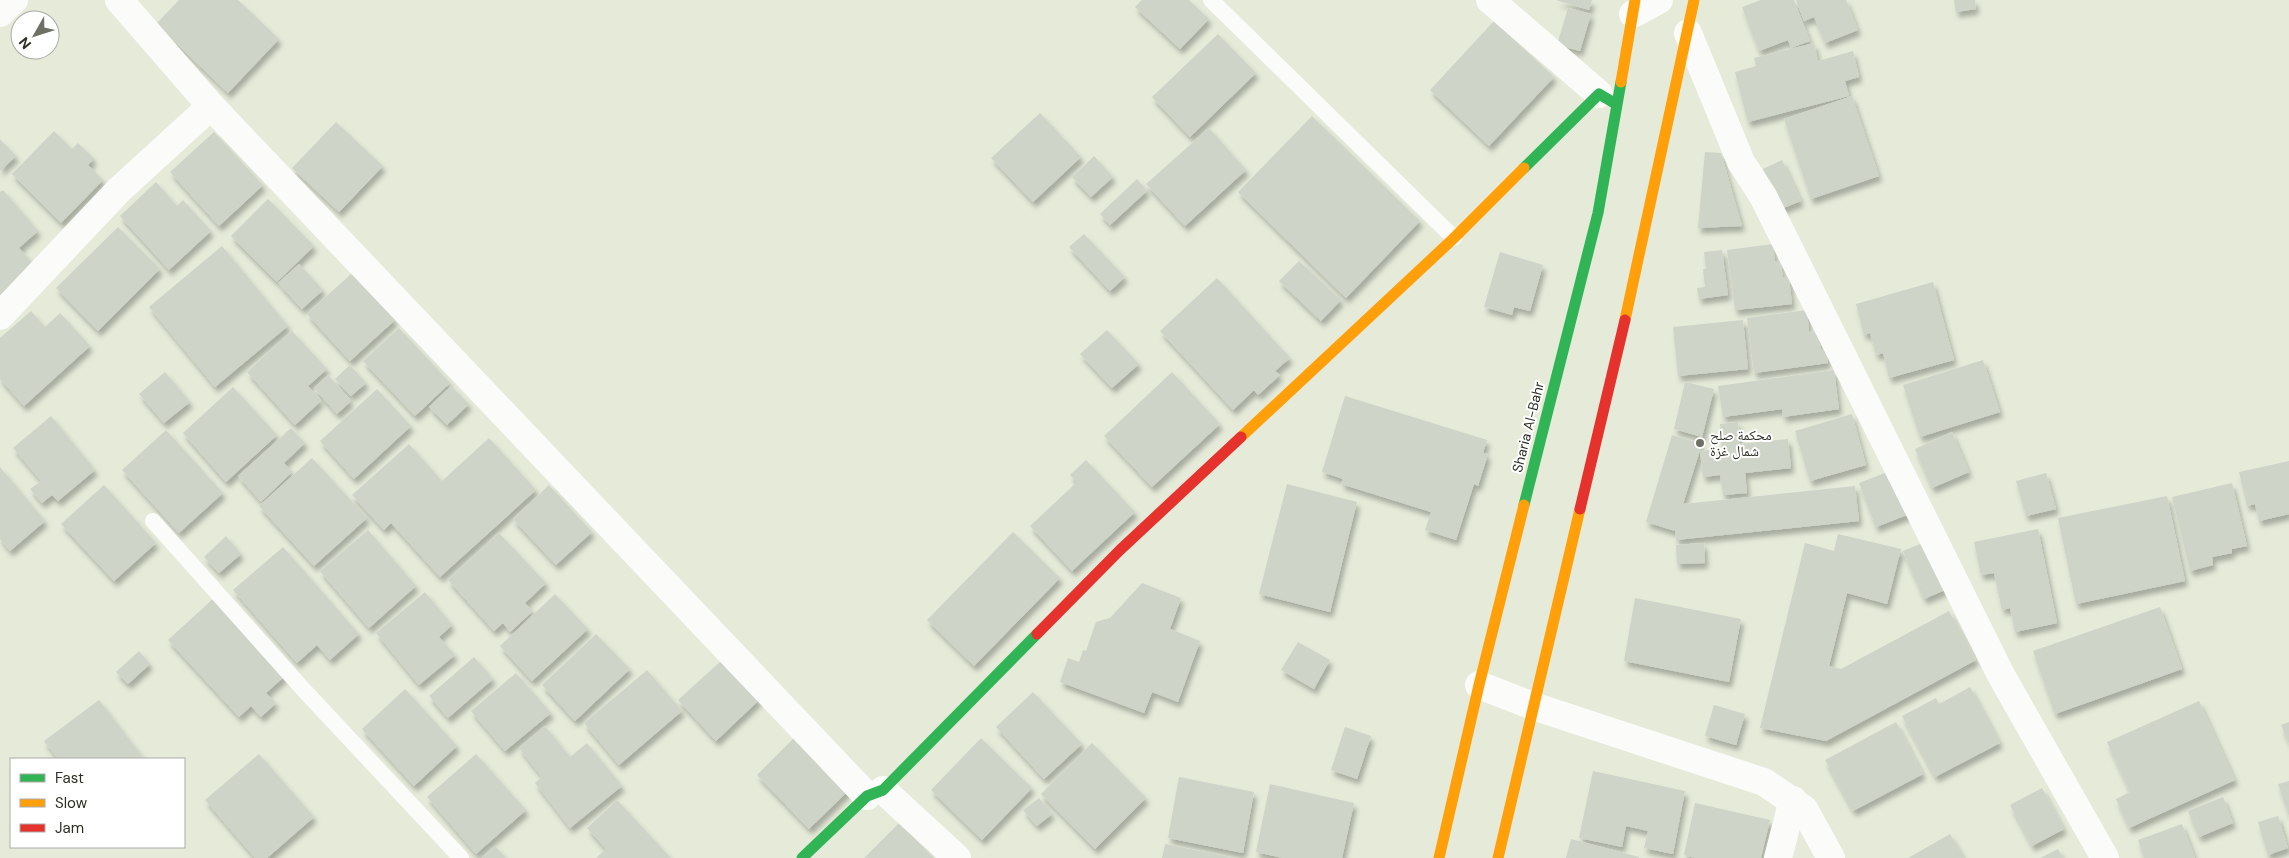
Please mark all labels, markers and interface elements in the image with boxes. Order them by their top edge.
north arrow [10,10,60,60]
text: N [15,34,35,53]
street label: Sharia Al-Bahr [1508,380,1548,474]
place label: محكمة صلح شمال غزة [1710,426,1772,460]
marker: محكمة صلح شمال غزة [1694,437,1706,449]
legend [10,758,185,848]
text: Fast [55,768,84,788]
text: Slow [55,793,88,813]
text: Jam [55,818,84,838]

